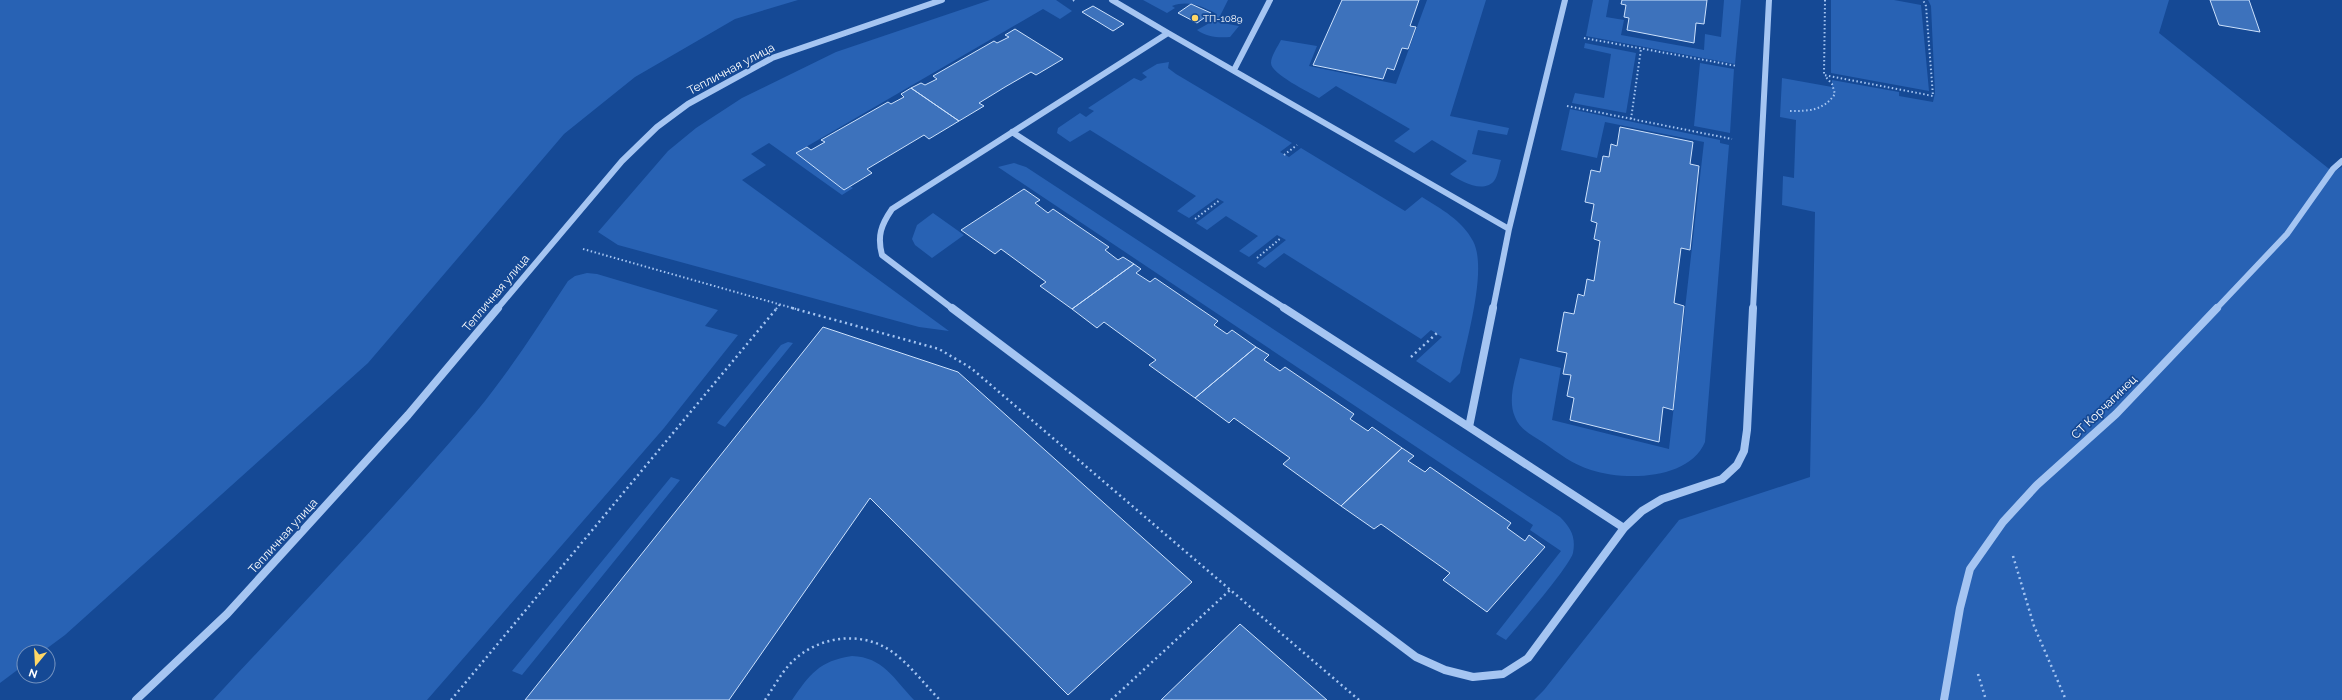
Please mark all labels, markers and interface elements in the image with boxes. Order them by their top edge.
marker: ТП-1089 [1190,13,1200,23]
place label: ТП-1089 [1203,13,1243,24]
street label: Тепличная улица [685,40,777,98]
street label: Тепличная улица [460,252,532,334]
street label: СТ Корчагинец [2068,372,2140,442]
street label: Тепличная улица [246,495,320,577]
north arrow [16,644,56,684]
text: N [27,666,39,681]

